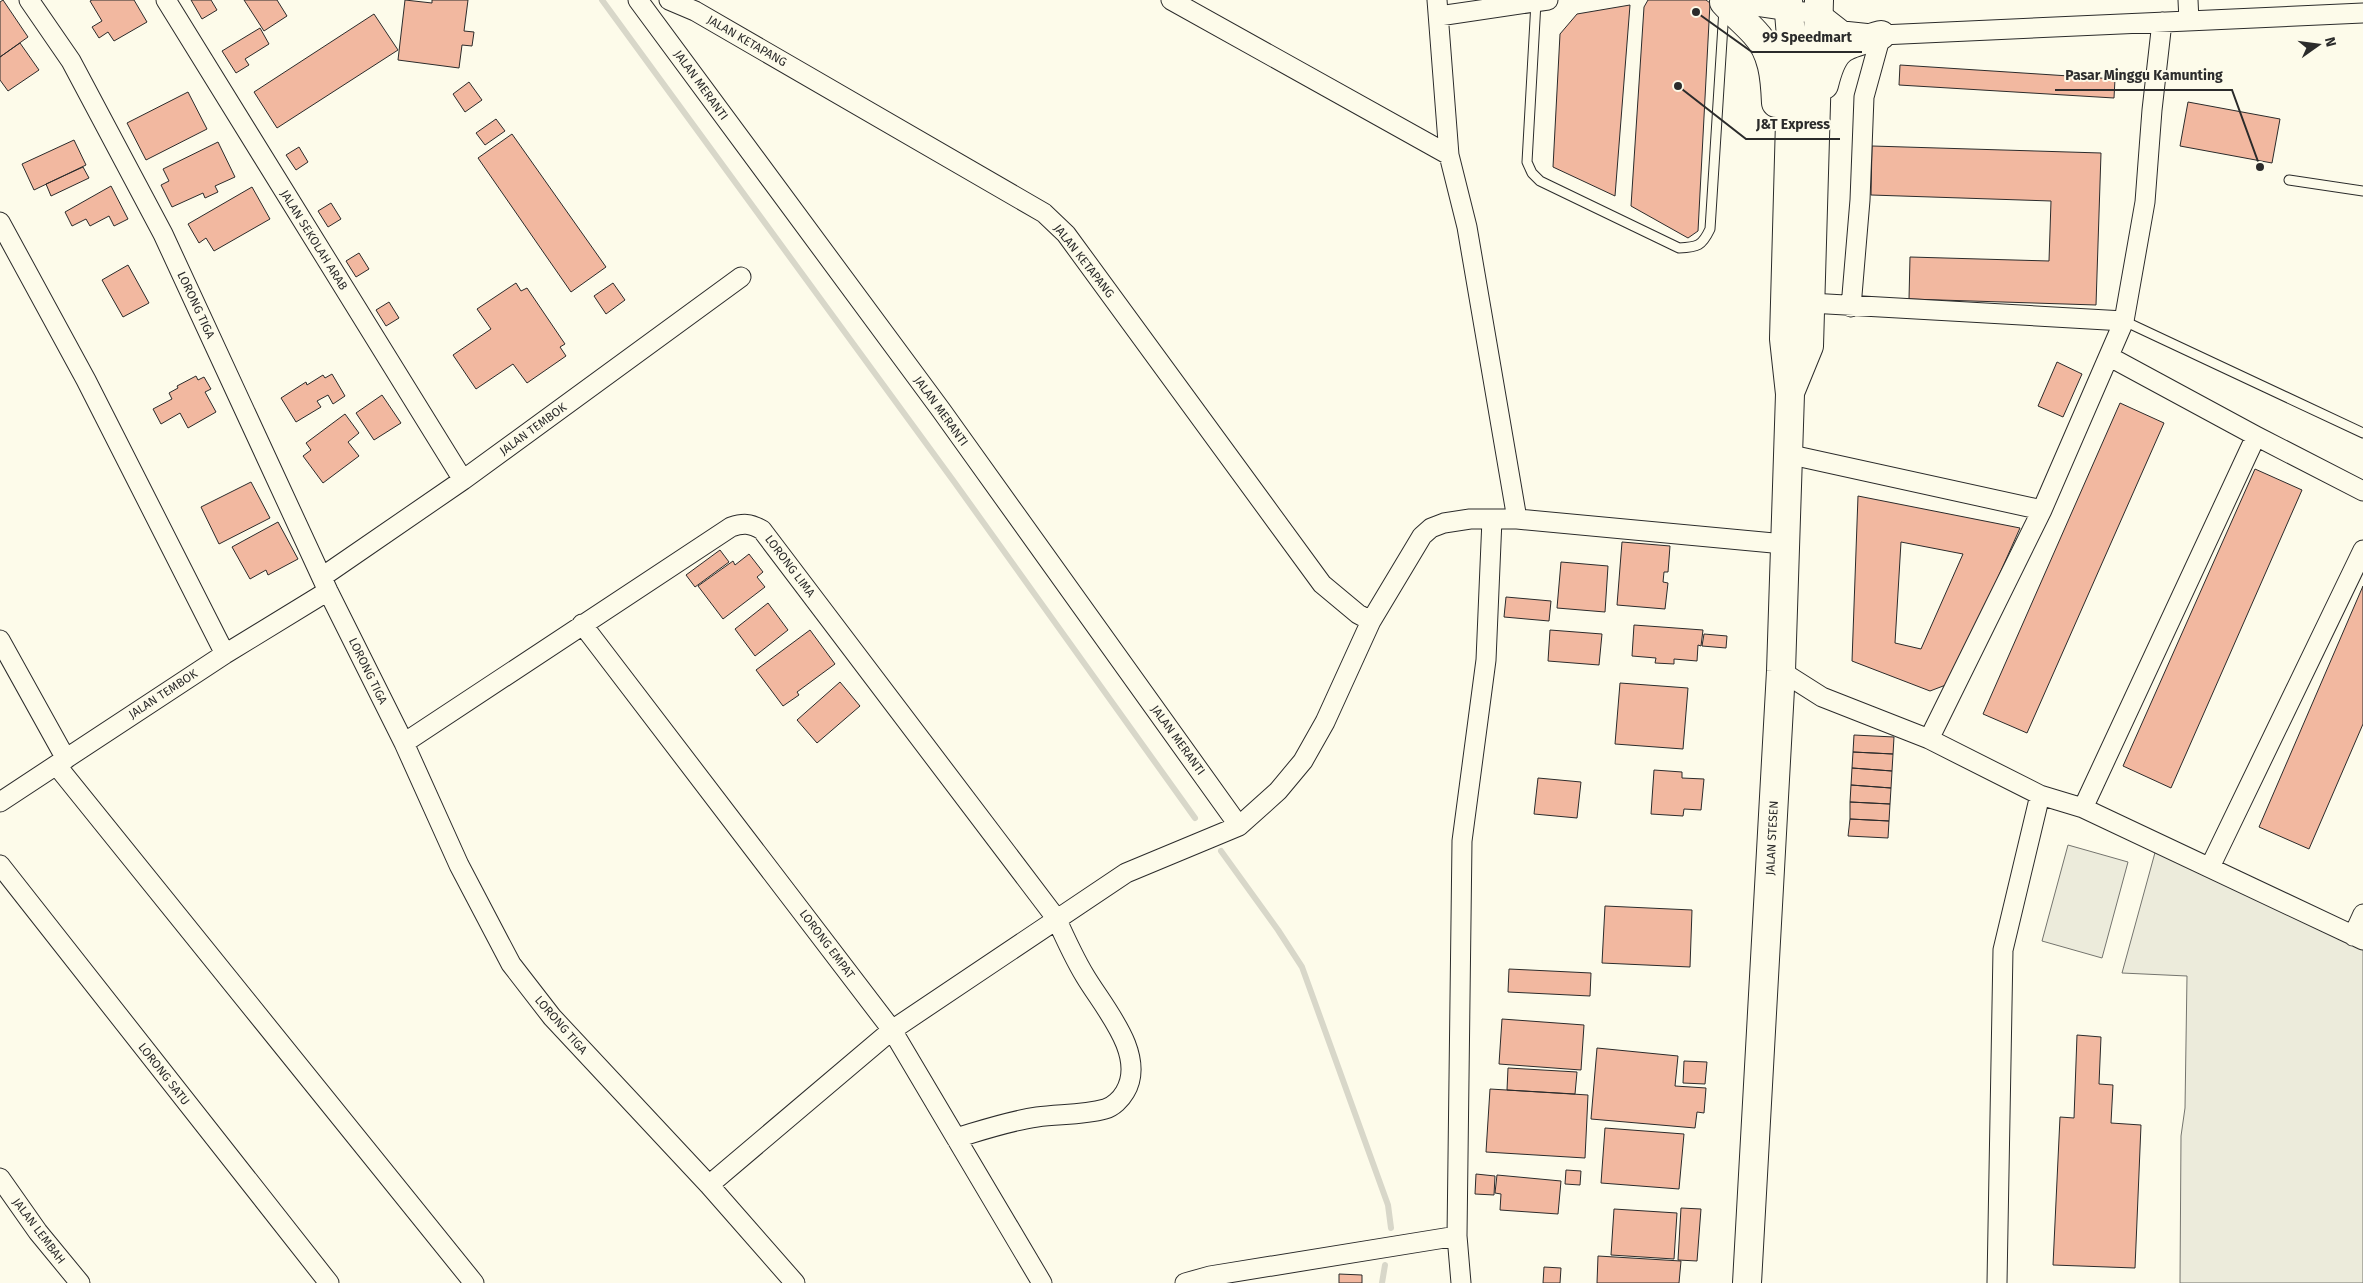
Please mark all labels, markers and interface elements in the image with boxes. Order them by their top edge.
street label: JALAN KETAPANG [705,13,789,69]
north arrow [2293,20,2343,70]
callout: 99 Speedmart [1752,23,1862,52]
text: 99 Speedmart [1762,29,1852,46]
text: N [2321,35,2340,49]
street label: JALAN MERANTI [671,47,731,123]
callout: Pasar Minggu Kamunting [2055,61,2232,90]
text: Pasar Minggu Kamunting [2065,67,2223,84]
callout: J&T Express [1746,110,1840,139]
text: J&T Express [1755,116,1830,133]
street label: JALAN SEKOLAH ARAB [277,187,351,293]
street label: JALAN KETAPANG [1051,221,1117,301]
street label: LORONG TIGA [174,269,218,341]
street label: JALAN MERANTI [911,373,971,449]
street label: JALAN TEMBOK [497,399,570,458]
street label: LORONG LIMA [762,532,818,600]
street label: LORONG TIGA [346,635,390,707]
street label: JALAN TEMBOK [126,666,201,721]
street label: JALAN MERANTI [1148,702,1208,778]
street label: JALAN STESEN [1763,800,1781,876]
street label: LORONG EMPAT [797,907,858,982]
street label: LORONG TIGA [532,993,590,1057]
street label: LORONG SATU [135,1040,193,1108]
street label: JALAN LEMBAH [10,1195,68,1267]

